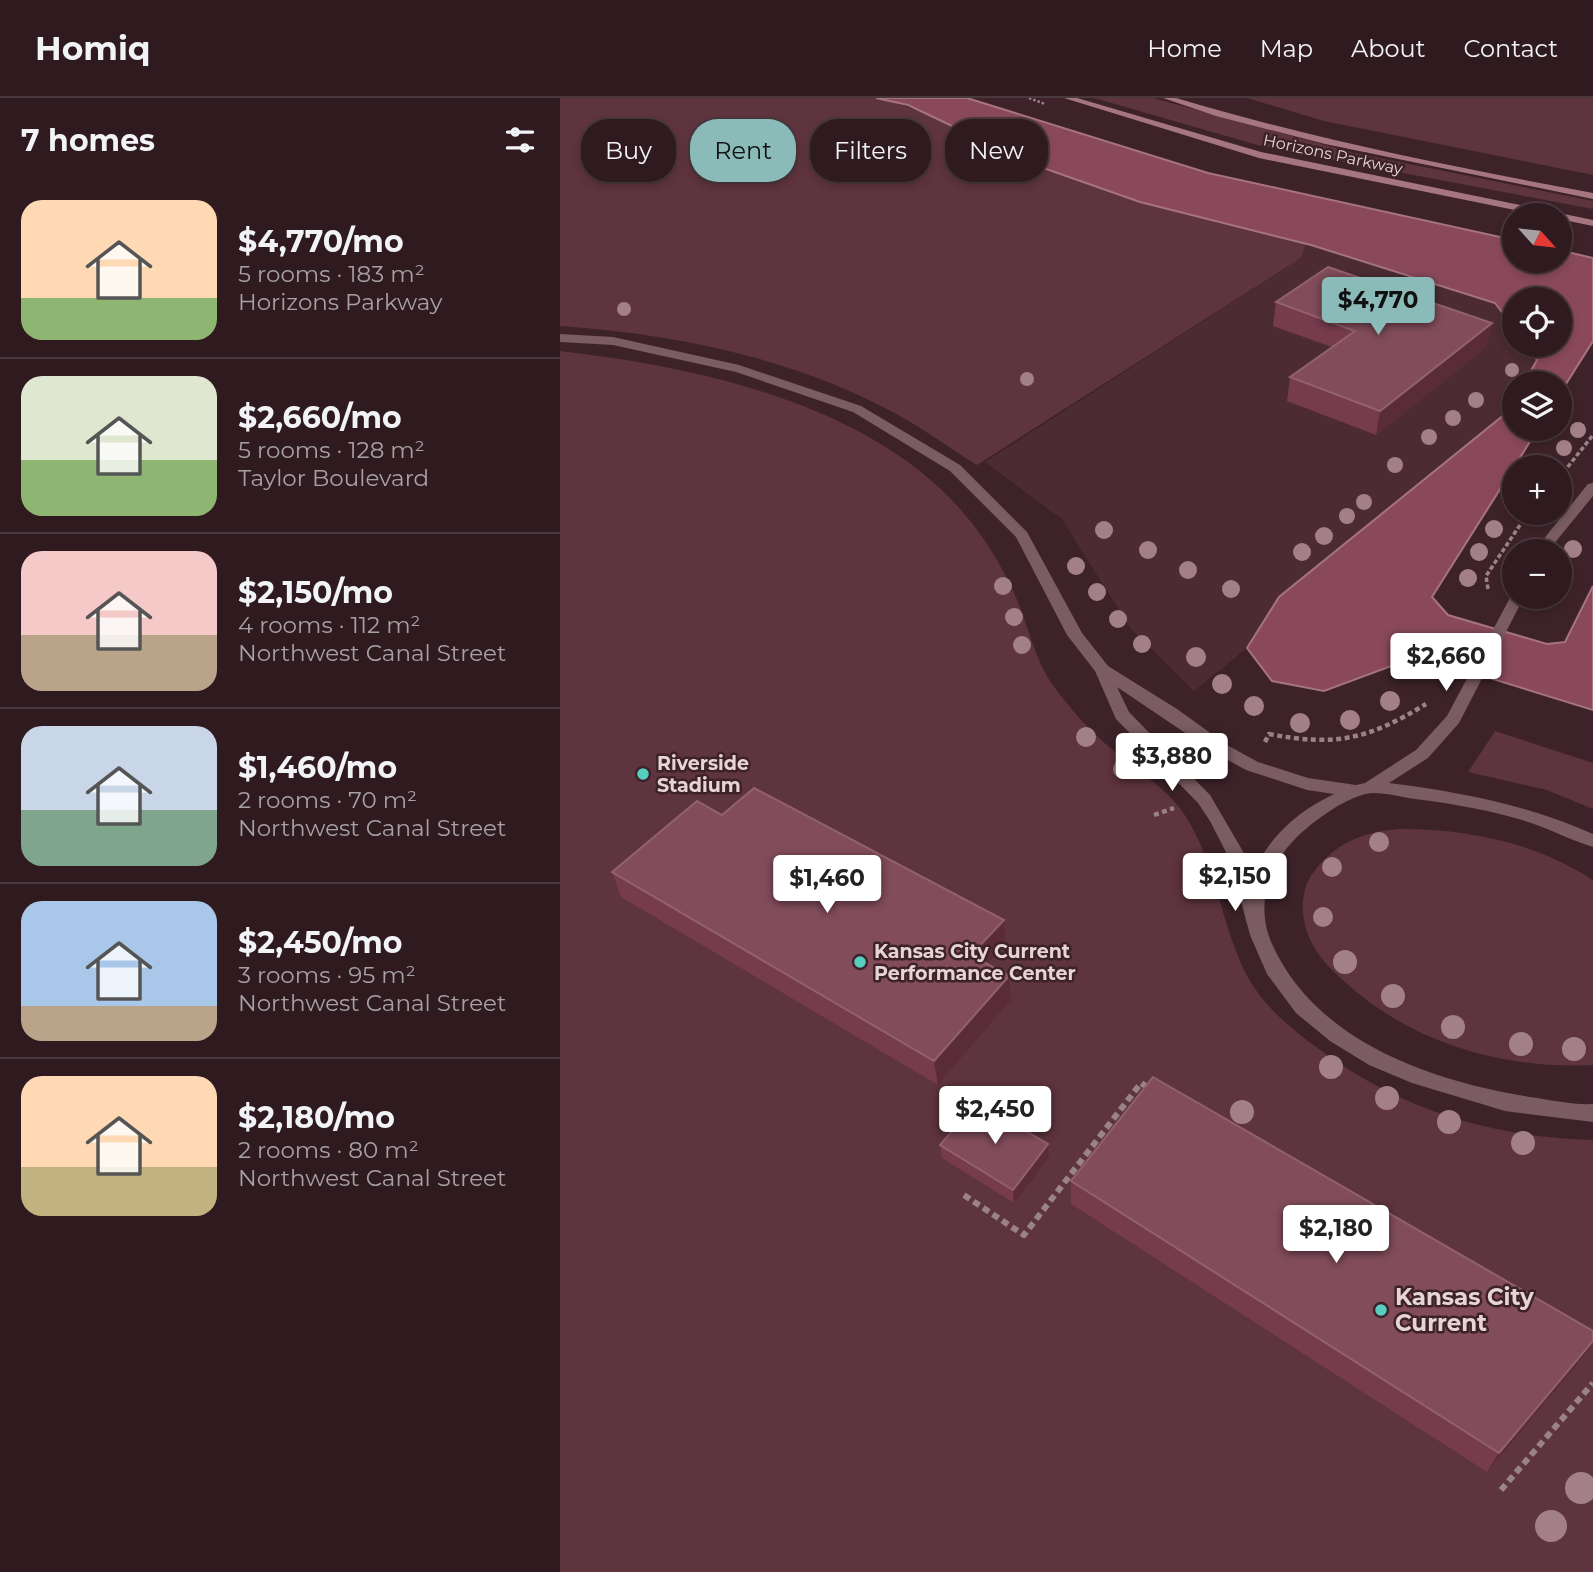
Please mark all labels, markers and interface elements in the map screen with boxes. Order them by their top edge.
text: Homiq [35,28,151,68]
text: Home [1147,34,1222,63]
text: Map [1260,34,1313,63]
text: About [1351,34,1425,63]
text: Contact [1463,34,1558,63]
chip: Buy [581,119,676,182]
chip: Rent [690,119,796,182]
chip: Filters [810,119,931,182]
chip: New [945,119,1048,182]
icon: filters [501,121,539,159]
text: 7 homes [21,122,155,159]
street label: Horizons Parkway [1261,130,1405,179]
north arrow [1502,203,1572,273]
map controls [1502,203,1572,609]
text: $4,770/mo [238,223,404,260]
icon: home [77,228,161,312]
text: 5 rooms · 183 m² [238,260,425,288]
pin: $4,770 [1321,278,1435,337]
text: $4,770 [1338,286,1418,314]
button: locate [1502,287,1572,357]
text: Horizons Parkway [238,288,442,316]
button: layers [1502,371,1572,441]
text: $2,660/mo [238,399,402,436]
icon: home [77,404,161,488]
text: 5 rooms · 128 m² [238,436,425,464]
button: + [1502,455,1572,525]
text: Taylor Boulevard [238,464,429,492]
button: − [1502,539,1572,609]
text: $2,150/mo [238,574,393,611]
icon: home [77,579,161,663]
text: 4 rooms · 112 m² [238,611,420,639]
pin: $2,660 [1389,634,1503,693]
text: Northwest Canal Street [238,639,506,667]
text: $2,660 [1406,642,1486,670]
pin: $3,880 [1115,734,1229,793]
text: $3,880 [1132,742,1212,770]
text: $1,460/mo [238,749,397,786]
place label: Riverside Stadium [657,752,749,797]
icon: home [77,754,161,838]
marker: Riverside Stadium [635,766,651,782]
text: 2 rooms · 70 m² [238,786,417,814]
text: Northwest Canal Street [238,814,506,842]
pin: $2,150 [1178,854,1292,913]
pin: $1,460 [770,856,884,915]
text: $2,150 [1199,862,1271,890]
text: $1,460 [789,864,865,892]
text: $2,450/mo [238,924,402,961]
icon: home [77,929,161,1013]
place label: Kansas City Current Performance Center [874,940,1076,985]
marker: Kansas City Current Performance Center [852,954,868,970]
text: 3 rooms · 95 m² [238,961,416,989]
text: Northwest Canal Street [238,989,506,1017]
pin: $2,450 [938,1086,1052,1146]
text: $2,450 [955,1095,1035,1123]
text: $2,180/mo [238,1099,395,1136]
icon: home [77,1104,161,1188]
text: 2 rooms · 80 m² [238,1136,419,1164]
text: Northwest Canal Street [238,1164,506,1192]
pin: $2,180 [1279,1206,1393,1265]
text: $2,180 [1299,1214,1373,1242]
place label: Kansas City Current [1395,1283,1534,1337]
marker: Kansas City Current [1373,1302,1389,1318]

